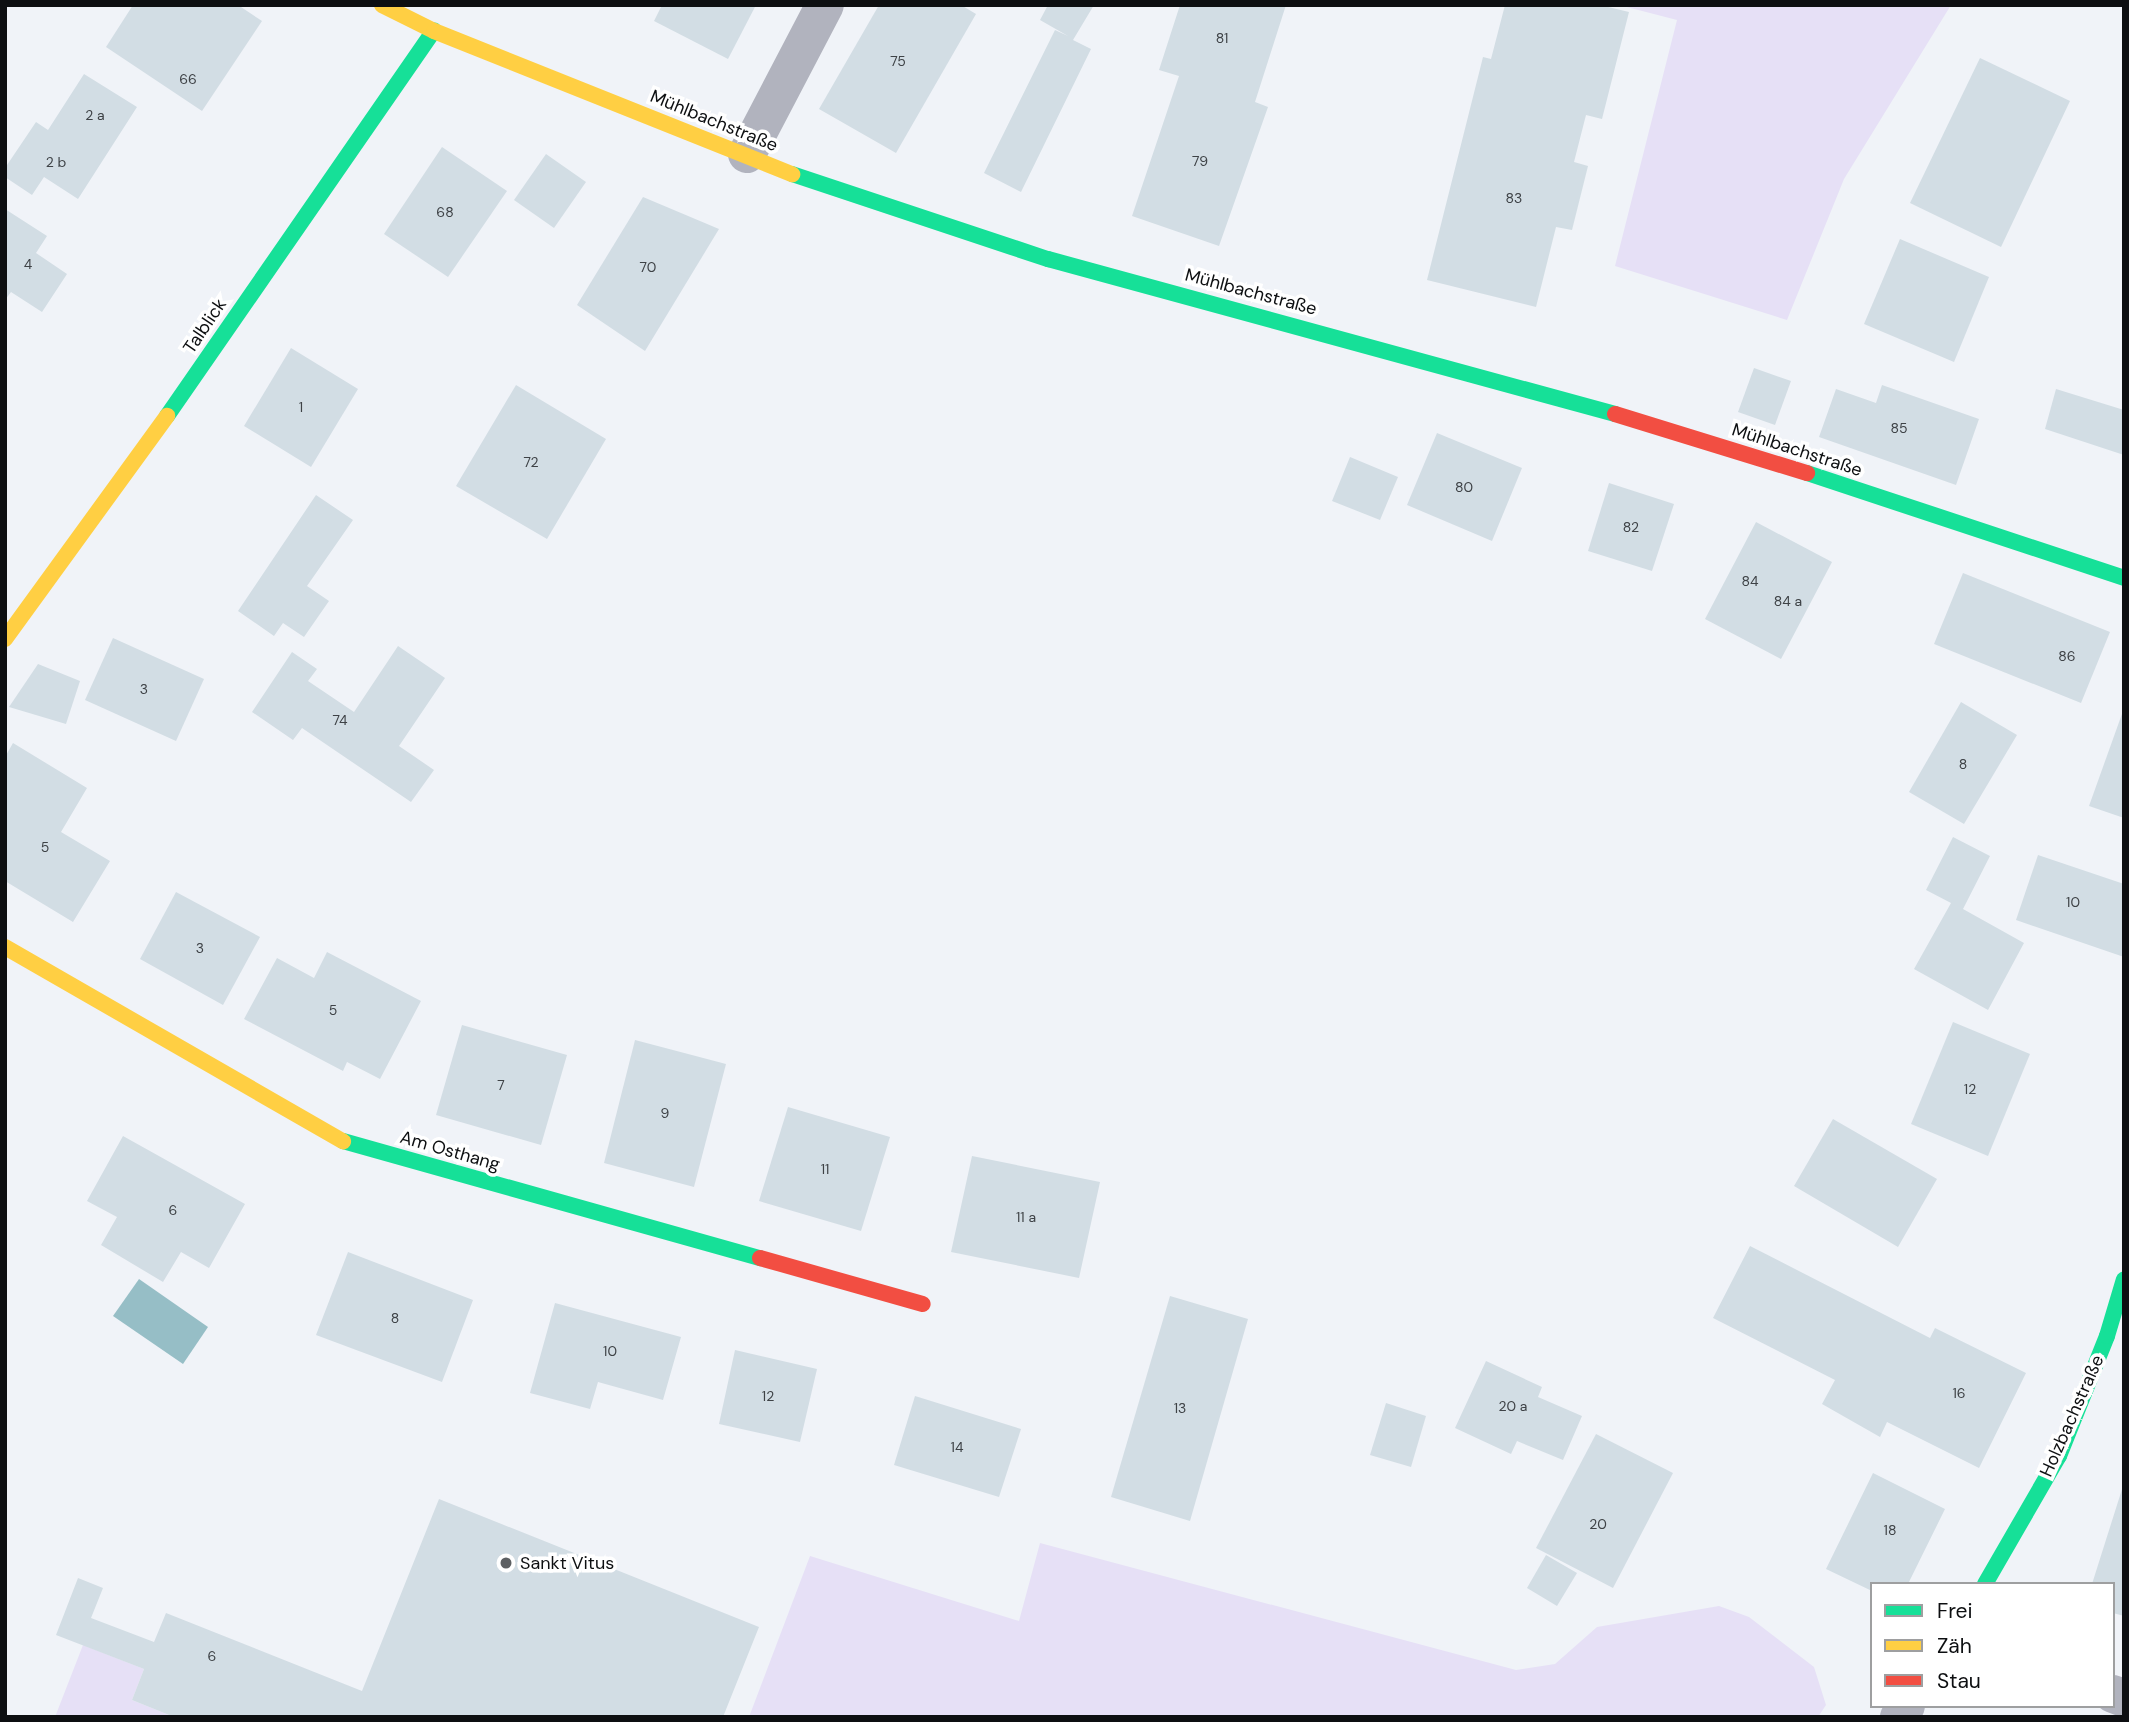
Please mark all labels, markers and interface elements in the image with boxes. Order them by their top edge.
house number: 81 [1216,30,1228,46]
house number: 75 [890,53,906,69]
house number: 66 [179,71,197,87]
street label: Mühlbachstraße [647,86,781,156]
house number: 2 a [85,107,105,123]
house number: 79 [1192,153,1208,169]
house number: 2 b [46,154,66,170]
house number: 83 [1506,190,1522,206]
house number: 68 [436,204,454,220]
house number: 4 [24,256,32,272]
house number: 70 [640,259,656,275]
street label: Mühlbachstraße [1183,264,1319,320]
street label: Talblick [179,294,231,358]
house number: 1 [299,399,303,415]
street label: Mühlbachstraße [1729,419,1865,481]
house number: 85 [1890,420,1908,436]
house number: 72 [523,454,539,470]
house number: 80 [1455,479,1473,495]
house number: 82 [1623,519,1639,535]
house number: 84 [1741,573,1759,589]
house number: 84 a [1774,593,1802,609]
house number: 86 [2058,648,2076,664]
house number: 3 [140,681,148,697]
house number: 74 [332,712,348,728]
house number: 8 [1959,756,1967,772]
house number: 5 [41,839,49,855]
house number: 10 [2066,894,2080,910]
house number: 3 [196,940,204,956]
house number: 5 [329,1002,337,1018]
house number: 7 [497,1077,505,1093]
house number: 12 [1964,1081,1976,1097]
house number: 9 [661,1105,669,1121]
street label: Am Osthang [398,1126,502,1176]
house number: 11 [821,1161,829,1177]
house number: 6 [169,1202,177,1218]
house number: 11 a [1016,1209,1036,1225]
house number: 8 [391,1310,399,1326]
house number: 10 [603,1343,617,1359]
street label: Holzbachstraße [2036,1352,2108,1480]
house number: 16 [1952,1385,1966,1401]
house number: 12 [762,1388,774,1404]
house number: 20 a [1499,1398,1527,1414]
house number: 13 [1174,1400,1186,1416]
house number: 14 [951,1439,963,1455]
house number: 20 [1589,1516,1607,1532]
house number: 18 [1884,1522,1896,1538]
place label: Sankt Vitus [520,1552,614,1574]
marker: Sankt Vitus [498,1555,514,1571]
legend [1870,1582,2115,1708]
text: Frei [1937,1597,1973,1625]
text: Zäh [1937,1632,1972,1660]
house number: 6 [208,1648,216,1664]
text: Stau [1937,1667,1981,1695]

